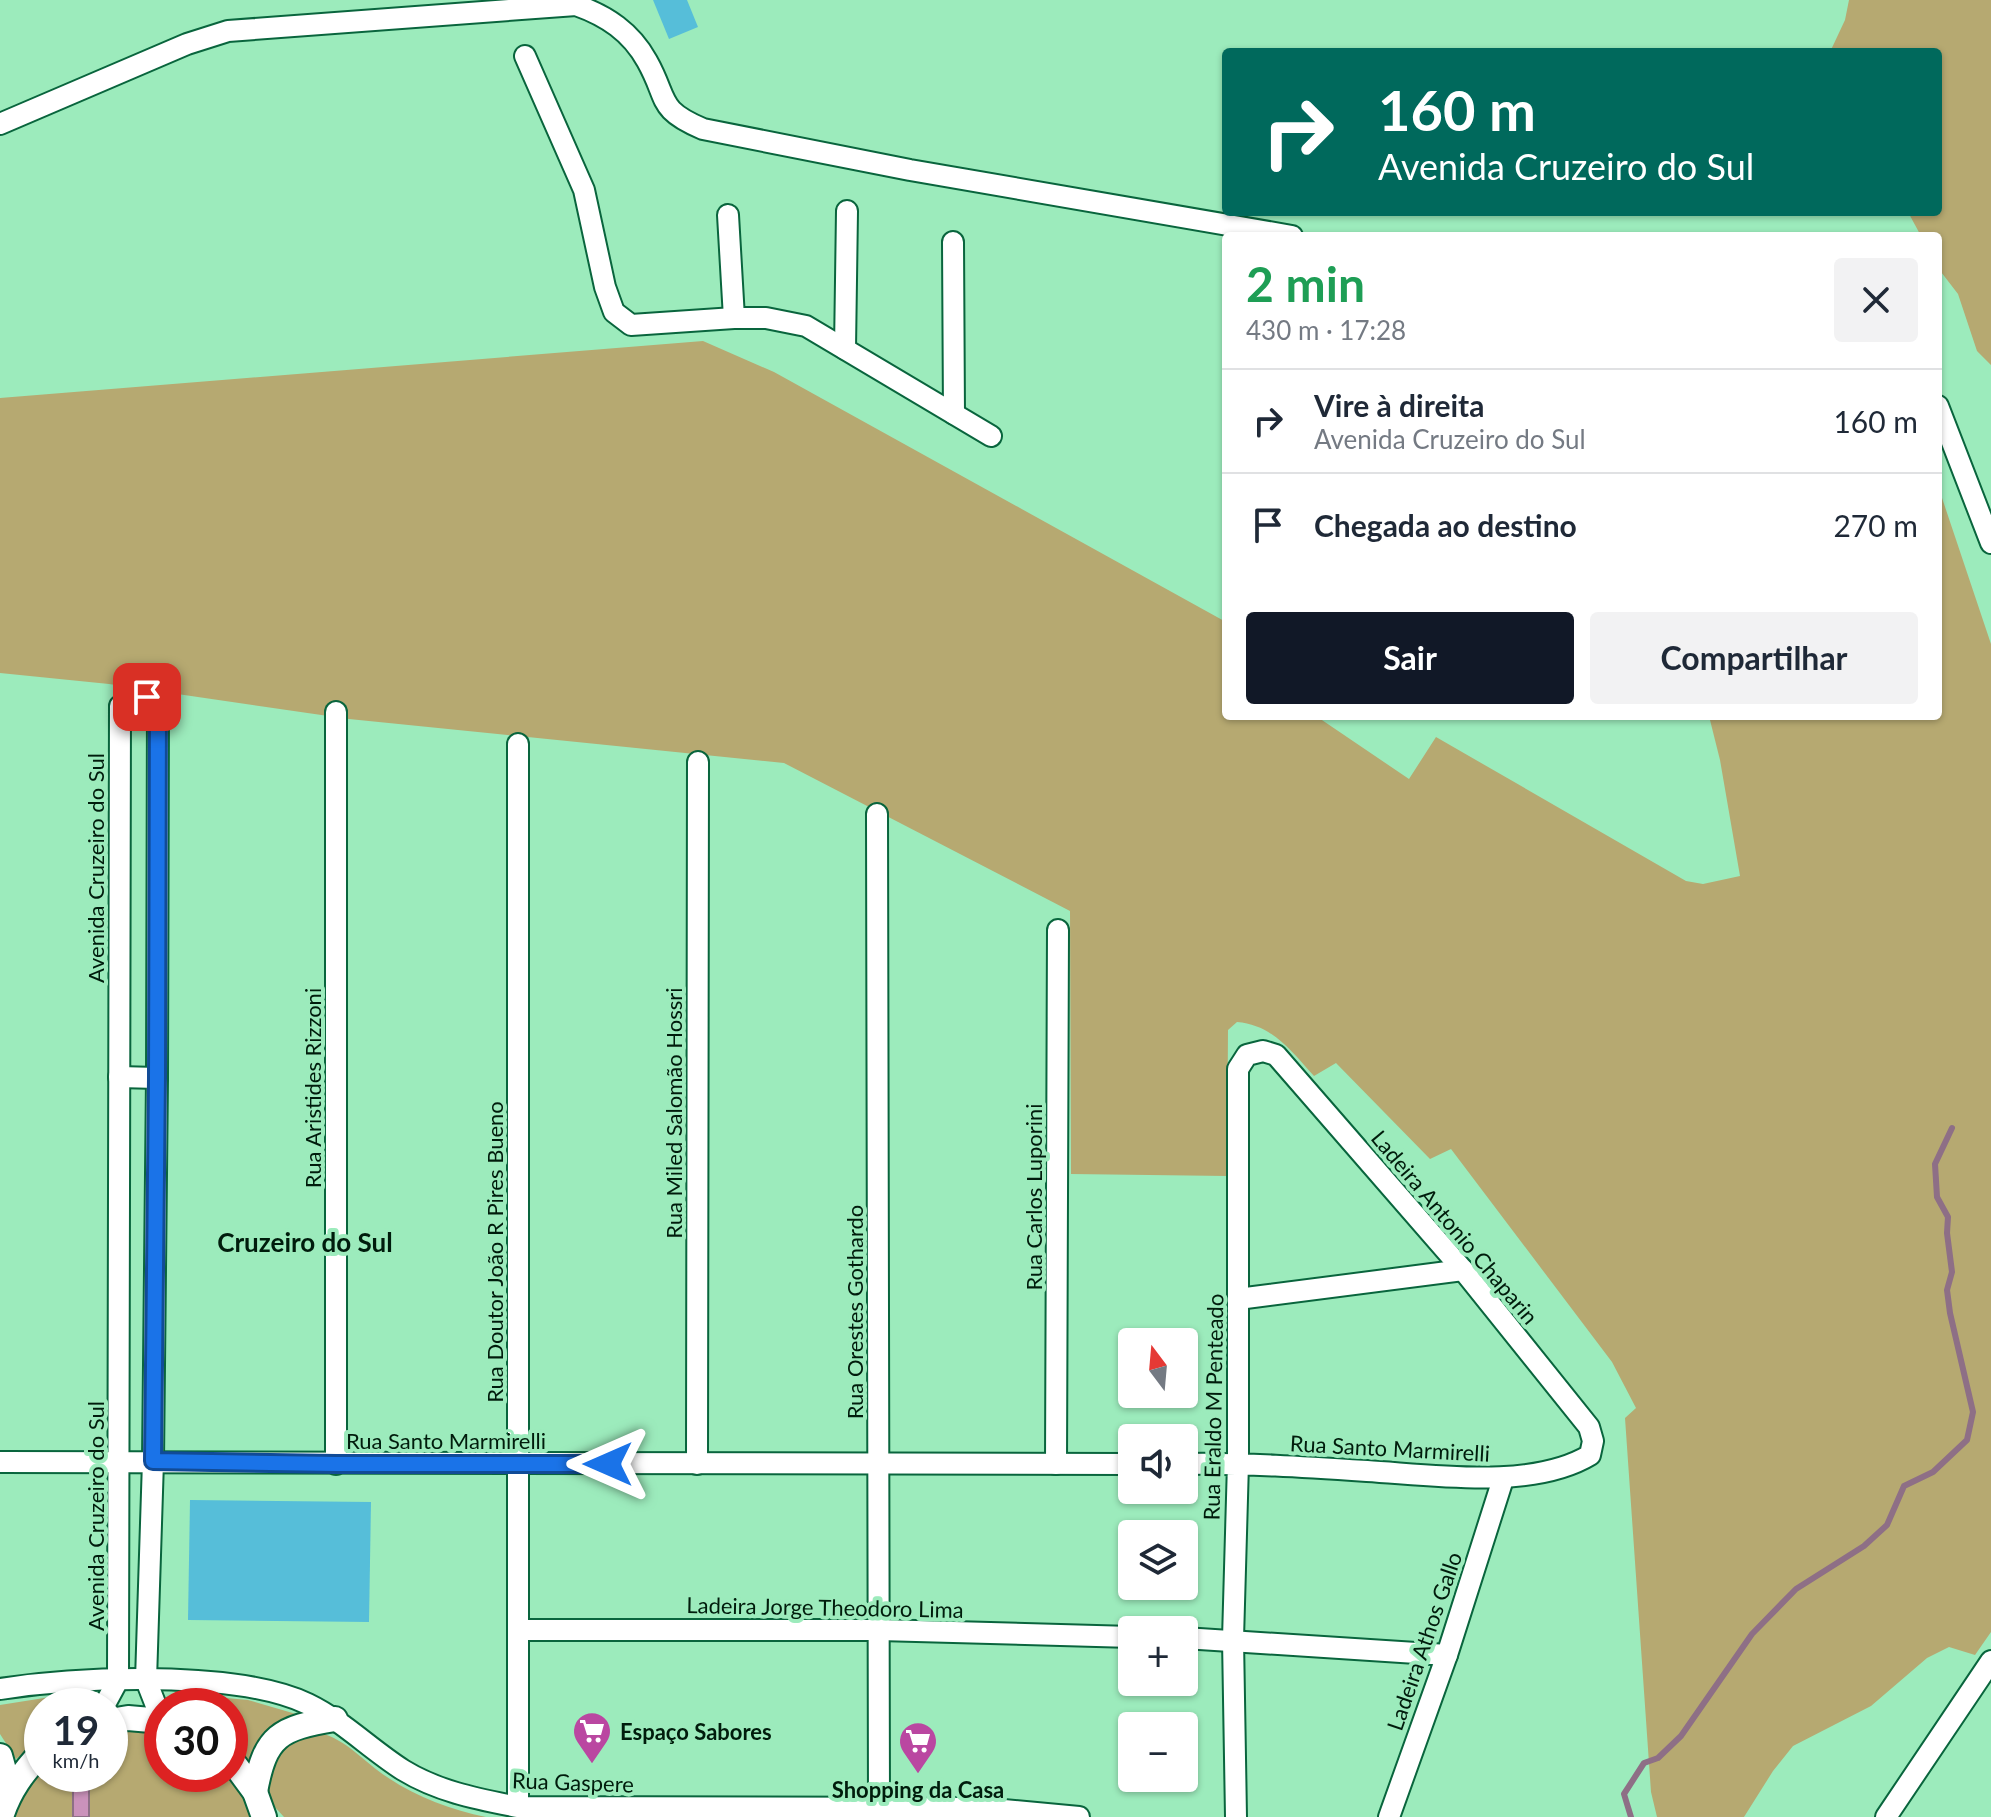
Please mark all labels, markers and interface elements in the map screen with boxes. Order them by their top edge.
text: 160 m [1378,76,1536,143]
icon: right [1246,80,1350,184]
text: Avenida Cruzeiro do Sul [1378,144,1754,188]
text: 2 min [1246,255,1365,312]
button: close [1834,258,1918,342]
text: 430 m · 17:28 [1246,314,1406,346]
text: Vire à direita [1314,387,1484,423]
icon: right [1246,399,1290,443]
text: 160 m [1833,403,1918,439]
text: Avenida Cruzeiro do Sul [1314,423,1586,455]
icon: arrive [1246,503,1290,547]
text: Chegada ao destino [1314,507,1577,543]
text: 270 m [1833,507,1918,543]
button: Sair [1246,612,1574,704]
button: Compartilhar [1590,612,1918,704]
pin [113,663,181,731]
icon: arrive [125,675,169,719]
street label: Avenida Cruzeiro do Sul [82,753,109,983]
street label: Rua Miled Salomão Hossri [660,987,687,1239]
street label: Rua Aristides Rizzoni [299,988,326,1188]
street label: Rua Doutor João R Pires Bueno [481,1101,508,1403]
street label: Rua Carlos Luporini [1020,1103,1047,1291]
street label: Ladeira Antonio Chaparin [1366,1125,1544,1329]
street label: Rua Orestes Gothardo [841,1205,868,1419]
district label: Cruzeiro do Sul [217,1226,393,1258]
street label: Rua Eraldo M Penteado [1198,1294,1228,1520]
north arrow [1118,1328,1198,1408]
map controls [1118,1328,1198,1792]
street label: Avenida Cruzeiro do Sul [82,1401,109,1631]
position arrow [566,1422,650,1506]
button: sound [1118,1424,1198,1504]
street label: Rua Santo Marmirelli [346,1427,546,1454]
street label: Rua Santo Marmirelli [1289,1429,1491,1467]
button: layers [1118,1520,1198,1600]
street label: Ladeira Athos Gallo [1381,1548,1467,1734]
street label: Ladeira Jorge Theodoro Lima [686,1591,964,1623]
button: + [1118,1616,1198,1696]
speed limit sign: 30 [144,1688,248,1792]
text: 19 [53,1706,99,1754]
supermarket icon: Espaço Sabores [571,1710,613,1765]
button: − [1118,1712,1198,1792]
place label: Espaço Sabores [620,1718,772,1745]
supermarket icon: Shopping da Casa [897,1720,939,1775]
text: km/h [53,1748,99,1772]
street label: Rua Gaspere [512,1766,634,1798]
place label: Shopping da Casa [832,1776,1004,1803]

